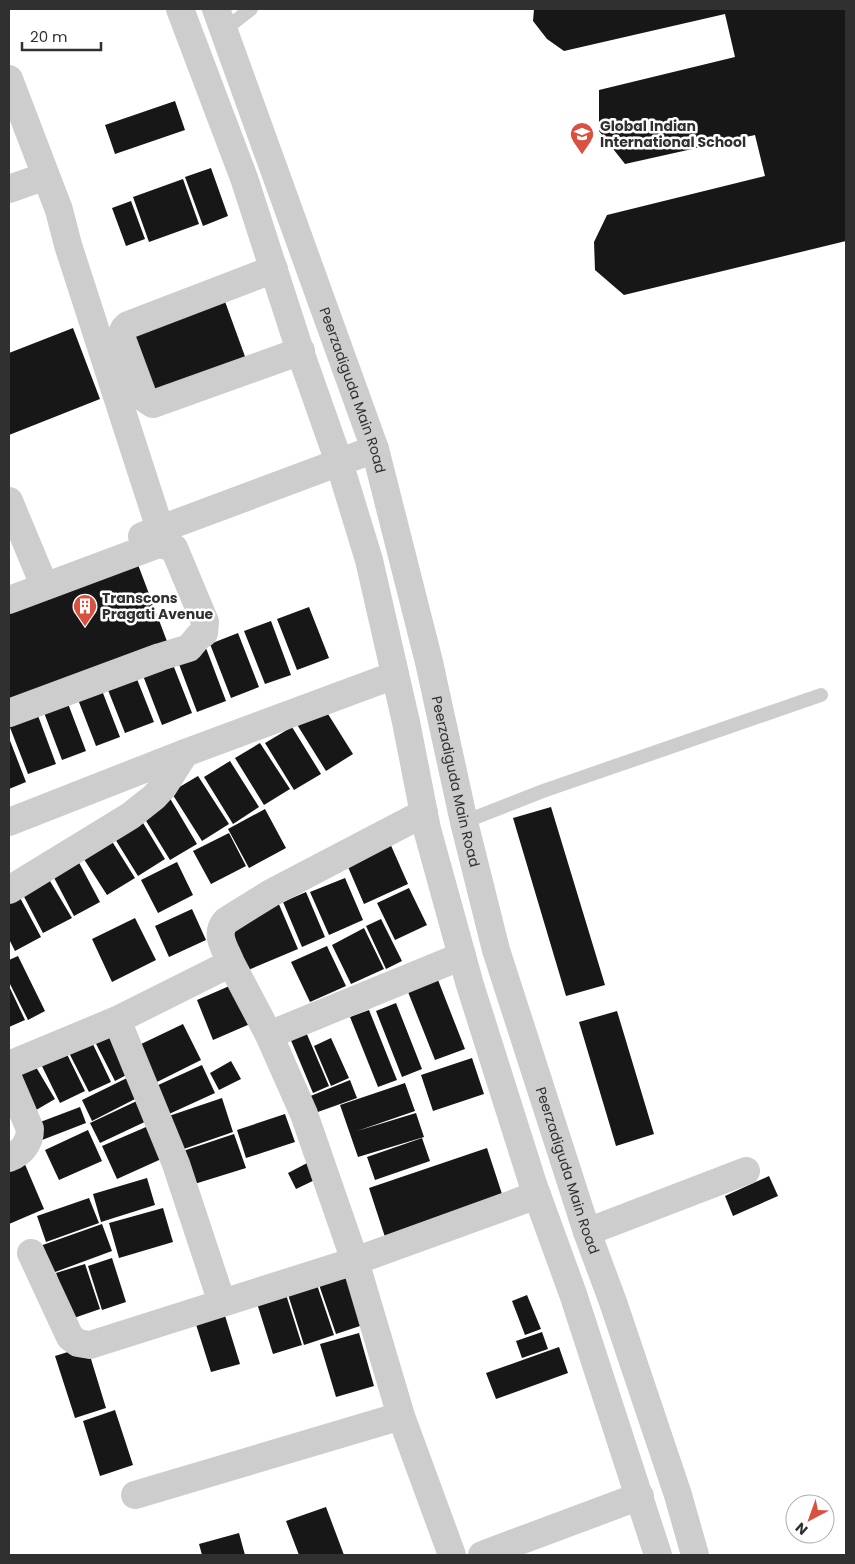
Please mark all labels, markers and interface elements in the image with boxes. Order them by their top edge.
scale bar [22,20,101,52]
text: 20 m [30,26,68,47]
place label: Global Indian International School [600,116,746,152]
school or university icon: Global Indian International School [569,121,595,155]
street label: Peerzadiguda Main Road [315,304,391,475]
place label: Transcons Pragati Avenue [102,588,214,624]
building icon: Transcons Pragati Avenue [72,593,98,627]
street label: Peerzadiguda Main Road [427,694,485,869]
street label: Peerzadiguda Main Road [531,1084,604,1257]
north arrow [785,1494,835,1544]
text: N [791,1518,812,1540]

